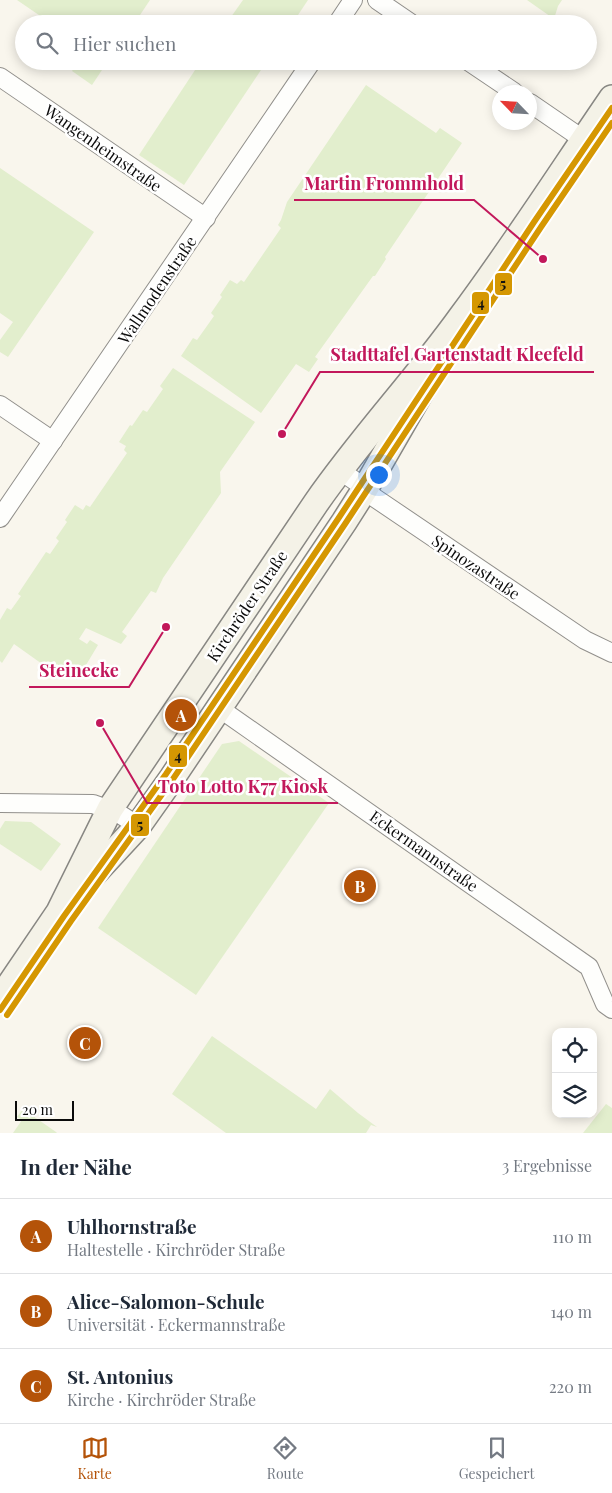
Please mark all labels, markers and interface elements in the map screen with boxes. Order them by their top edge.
search box [15,15,597,70]
icon: search [33,29,61,57]
text: Hier suchen [73,30,176,56]
north arrow [492,85,537,130]
street label: Wangenheimstraße [40,99,166,196]
callout: Martin Frommhold [294,167,474,200]
text: Martin Frommhold [304,171,464,195]
street label: Wallmodenstraße [112,232,201,349]
line badge: 5 [494,272,513,296]
text: 5 [500,274,506,293]
line badge: 4 [471,291,490,315]
text: 4 [477,293,485,312]
callout: Stadttafel Gartenstadt Kleefeld [320,339,594,372]
text: Stadttafel Gartenstadt Kleefeld [330,342,584,366]
your location [366,462,392,488]
street label: Spinozastraße [428,529,524,604]
street label: Kirchröder Straße [202,546,292,665]
callout: Steinecke [29,654,129,687]
text: Steinecke [39,658,119,682]
pin: A [165,696,197,734]
line badge: 4 [168,744,188,768]
text: 4 [174,746,182,765]
callout: Toto Lotto K77 Kiosk [147,770,338,803]
text: Toto Lotto K77 Kiosk [158,774,329,798]
street label: Eckermannstraße [366,805,483,896]
line badge: 5 [130,813,150,837]
text: 5 [137,815,143,834]
pin: B [344,867,376,905]
pin: C [69,1024,101,1062]
map controls [552,1028,597,1118]
button: locate [552,1028,597,1073]
button: layers [552,1073,597,1118]
scale bar [15,1098,74,1121]
text: 20 m [22,1100,53,1119]
text: In der Nähe [20,1152,132,1180]
text: 3 Ergebnisse [502,1155,592,1176]
text: Uhlhornstraße [67,1213,196,1239]
text: A [31,1226,41,1247]
text: 110 m [552,1226,592,1247]
text: Haltestelle · Kirchröder Straße [67,1239,285,1260]
text: Alice-Salomon-Schule [67,1288,265,1314]
text: B [31,1301,41,1322]
text: 140 m [550,1301,592,1322]
text: Universität · Eckermannstraße [67,1314,286,1335]
text: St. Antonius [67,1363,173,1389]
text: C [30,1376,42,1397]
text: 220 m [549,1376,592,1397]
text: Kirche · Kirchröder Straße [67,1389,256,1410]
tab: Karte [77,1434,112,1483]
tab: Route [267,1434,304,1483]
tab: Gespeichert [459,1434,535,1483]

